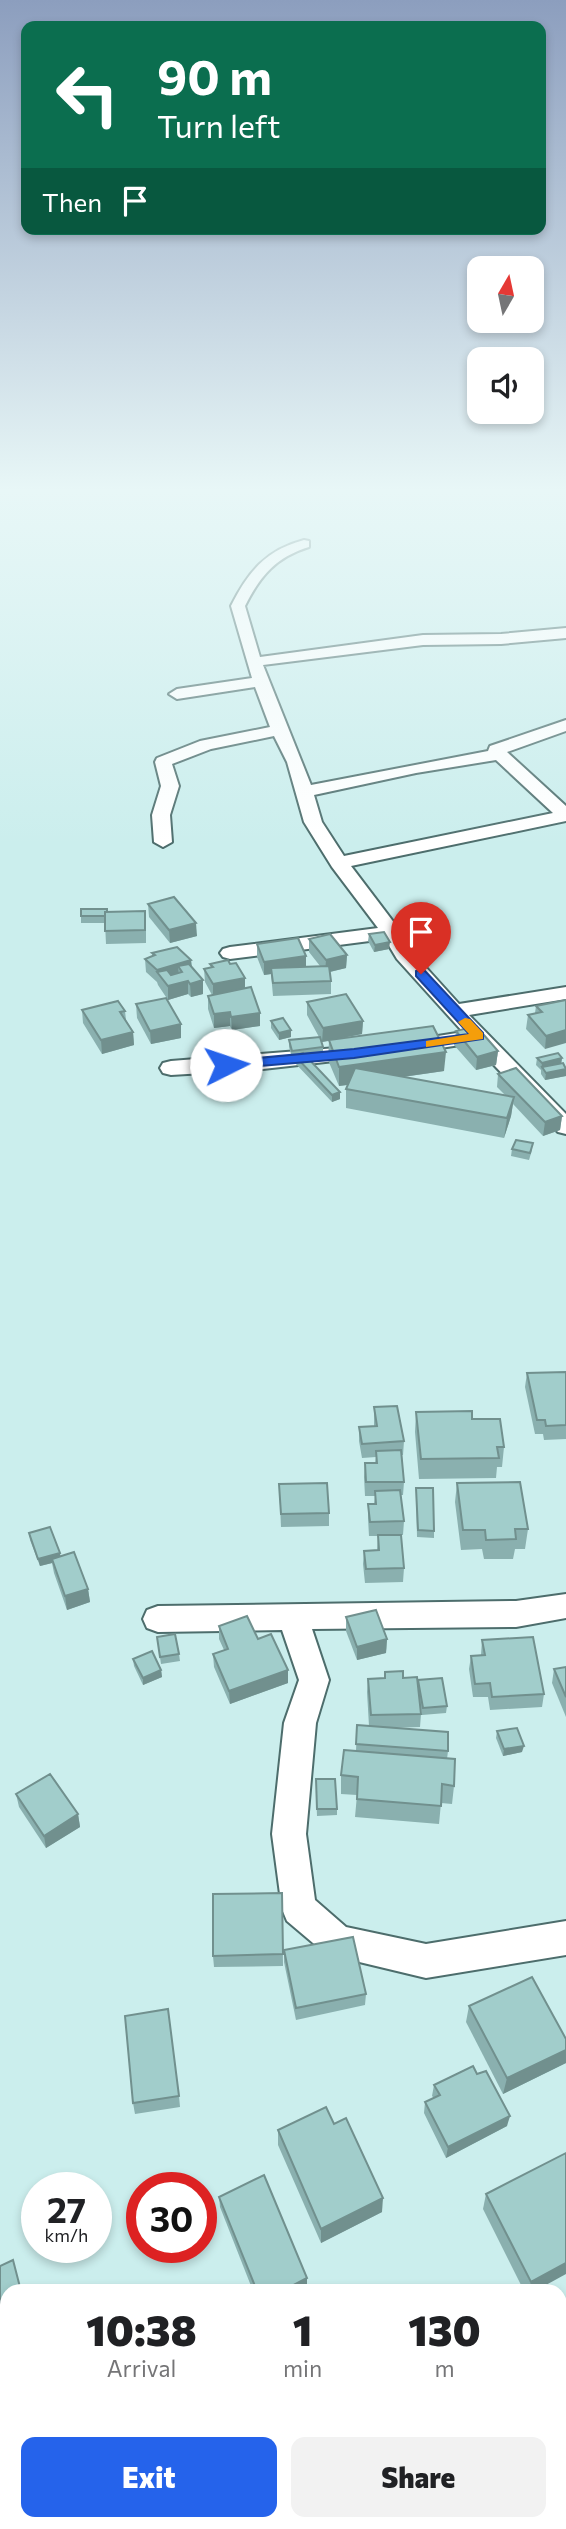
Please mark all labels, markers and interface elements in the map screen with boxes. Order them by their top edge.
text: 90 m [157,45,272,105]
icon: left [42,49,133,140]
text: Turn left [157,105,281,145]
icon: arrive [116,182,154,220]
text: Then [42,186,102,217]
north arrow [467,256,544,332]
map controls [467,256,544,424]
button: sound [467,347,544,424]
pin [391,902,451,974]
icon: arrive [402,913,440,951]
position arrow [189,1028,263,1102]
speed limit sign: 30 [126,2172,217,2263]
text: 27 [47,2187,86,2230]
text: km/h [45,2224,88,2246]
text: 10:38 [86,2303,197,2355]
text: 1 [293,2303,312,2355]
text: 130 [408,2303,481,2355]
text: Arrival [107,2354,176,2382]
text: min [283,2354,322,2382]
text: m [435,2354,455,2382]
button: Exit [21,2437,277,2517]
button: Share [291,2437,546,2517]

